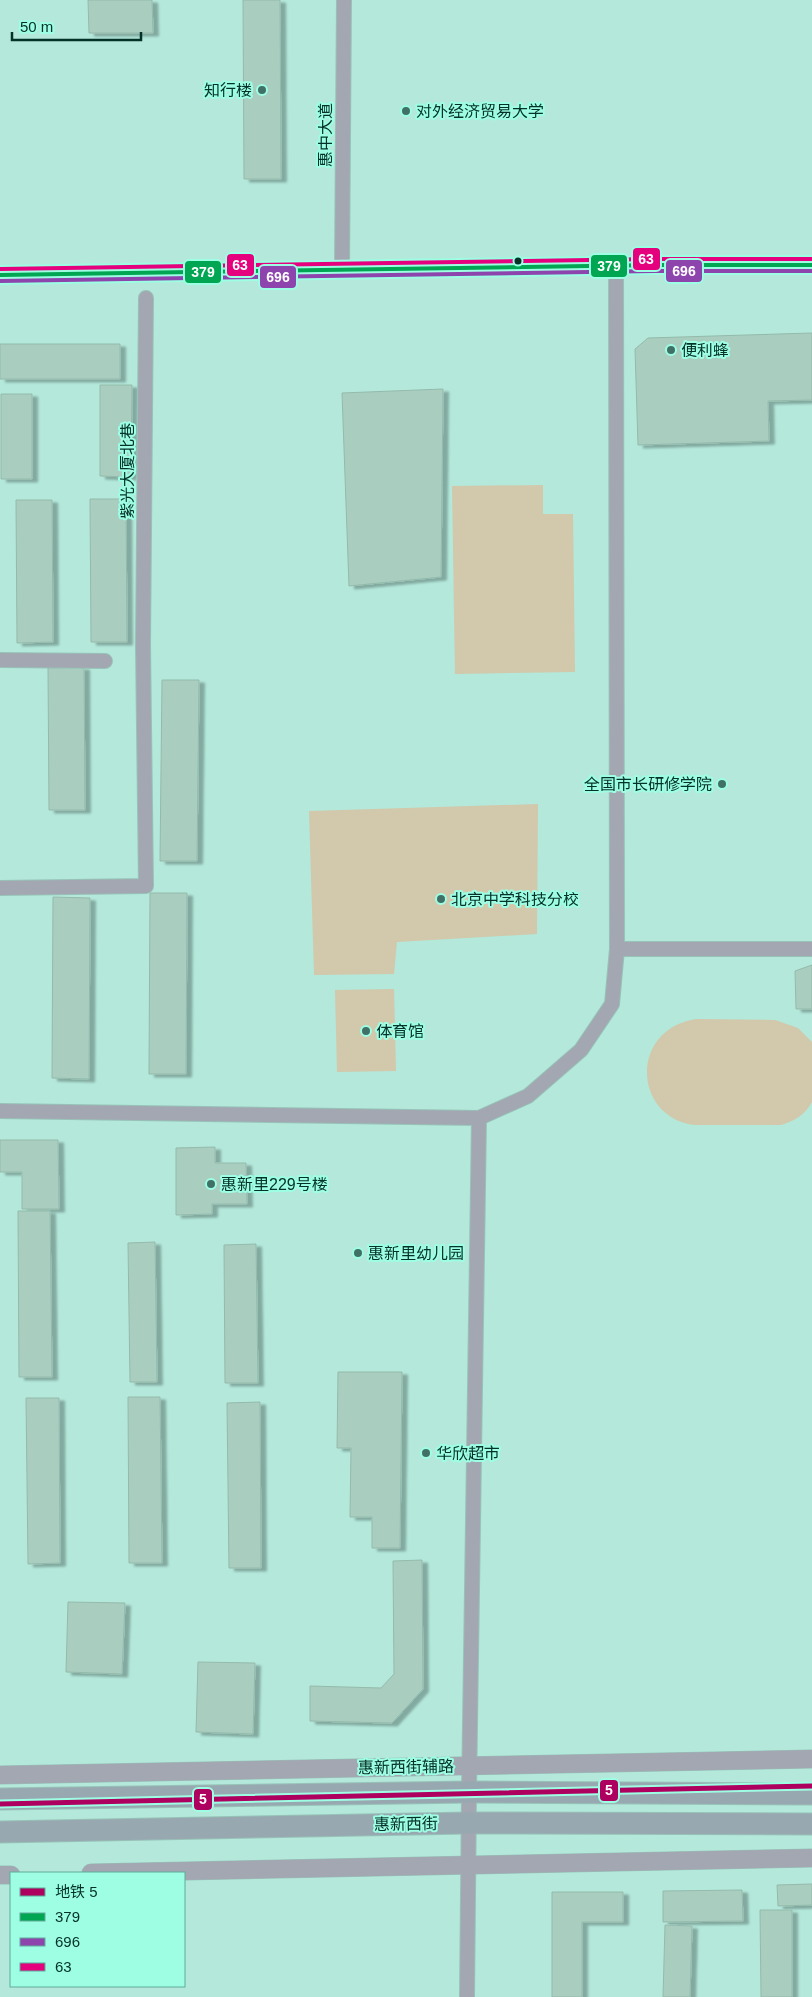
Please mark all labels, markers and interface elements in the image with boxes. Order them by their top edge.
scale bar [12,10,141,42]
text: 50 m [20,18,53,35]
place label: 知行楼 [204,82,252,99]
marker: 知行楼 [256,84,268,96]
street label: 惠中大道 [317,103,334,167]
place label: 对外经济贸易大学 [416,103,544,120]
marker: 对外经济贸易大学 [400,105,412,117]
line badge: 63 [632,247,661,271]
text: 63 [638,251,654,267]
line badge: 63 [226,253,255,277]
line badge: 379 [590,254,628,278]
unlabelled marker [513,256,523,266]
text: 63 [232,257,248,273]
text: 379 [597,258,621,274]
line badge: 696 [665,259,703,283]
line badge: 379 [184,260,222,284]
text: 696 [672,263,696,279]
text: 379 [191,264,215,280]
line badge: 696 [259,265,297,289]
text: 696 [266,269,290,285]
place label: 便利蜂 [681,342,729,359]
marker: 便利蜂 [665,344,677,356]
street label: 紫光大厦北巷 [119,423,136,519]
place label: 全国市长研修学院 [584,776,712,793]
marker: 全国市长研修学院 [716,778,728,790]
place label: 北京中学科技分校 [451,891,579,908]
marker: 北京中学科技分校 [435,893,447,905]
place label: 体育馆 [376,1023,424,1040]
marker: 体育馆 [360,1025,372,1037]
place label: 惠新里229号楼 [221,1176,328,1193]
marker: 惠新里229号楼 [205,1178,217,1190]
place label: 惠新里幼儿园 [368,1245,464,1262]
marker: 惠新里幼儿园 [352,1247,364,1259]
place label: 华欣超市 [436,1445,500,1462]
marker: 华欣超市 [420,1447,432,1459]
street label: 惠新西街辅路 [358,1758,454,1776]
line badge: 5 [599,1779,619,1802]
text: 5 [605,1782,613,1798]
line badge: 5 [193,1788,213,1811]
text: 5 [199,1791,207,1807]
street label: 惠新西街 [374,1815,438,1833]
legend [10,1872,185,1987]
text: 地铁 5 [55,1883,98,1900]
text: 379 [55,1908,80,1925]
text: 696 [55,1933,80,1950]
text: 63 [55,1958,72,1975]

